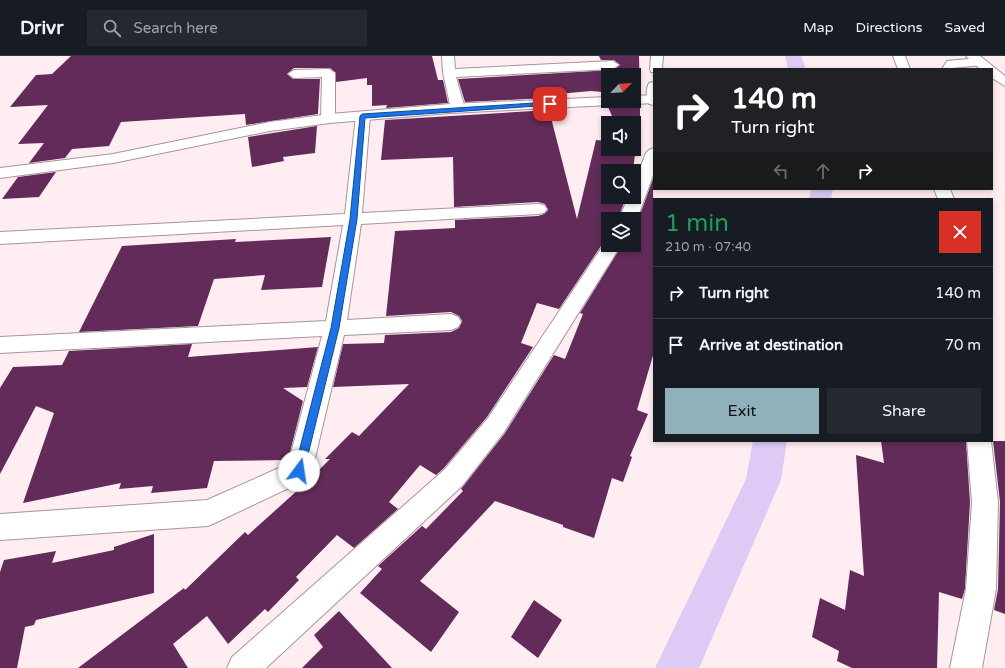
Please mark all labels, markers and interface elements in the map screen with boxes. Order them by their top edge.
search box [87,10,367,46]
text: Drivr [20,17,63,39]
icon: search [101,17,123,39]
text: Search here [133,19,218,37]
text: Map [803,19,834,36]
text: Directions [856,19,923,36]
text: Saved [945,19,985,36]
north arrow [601,68,641,108]
map controls [601,68,641,252]
text: 140 m [731,82,817,116]
icon: right [665,84,717,136]
pin [533,87,567,121]
icon: arrive [539,93,561,115]
button: sound [601,116,641,156]
text: Turn right [731,116,815,138]
icon: left [770,160,792,182]
icon: ahead [812,160,834,182]
icon: right [854,160,876,182]
button: search [601,164,641,204]
text: 1 min [665,209,729,238]
button: close [939,211,981,253]
button: layers [601,212,641,252]
text: 210 m · 07:40 [665,239,751,255]
icon: right [665,282,687,304]
text: Turn right [699,284,769,302]
text: 140 m [935,284,981,302]
icon: arrive [665,334,687,356]
text: Arrive at destination [699,336,843,354]
text: 70 m [944,336,981,354]
button: Exit [665,388,819,434]
button: Share [827,388,981,434]
position arrow [278,450,320,492]

